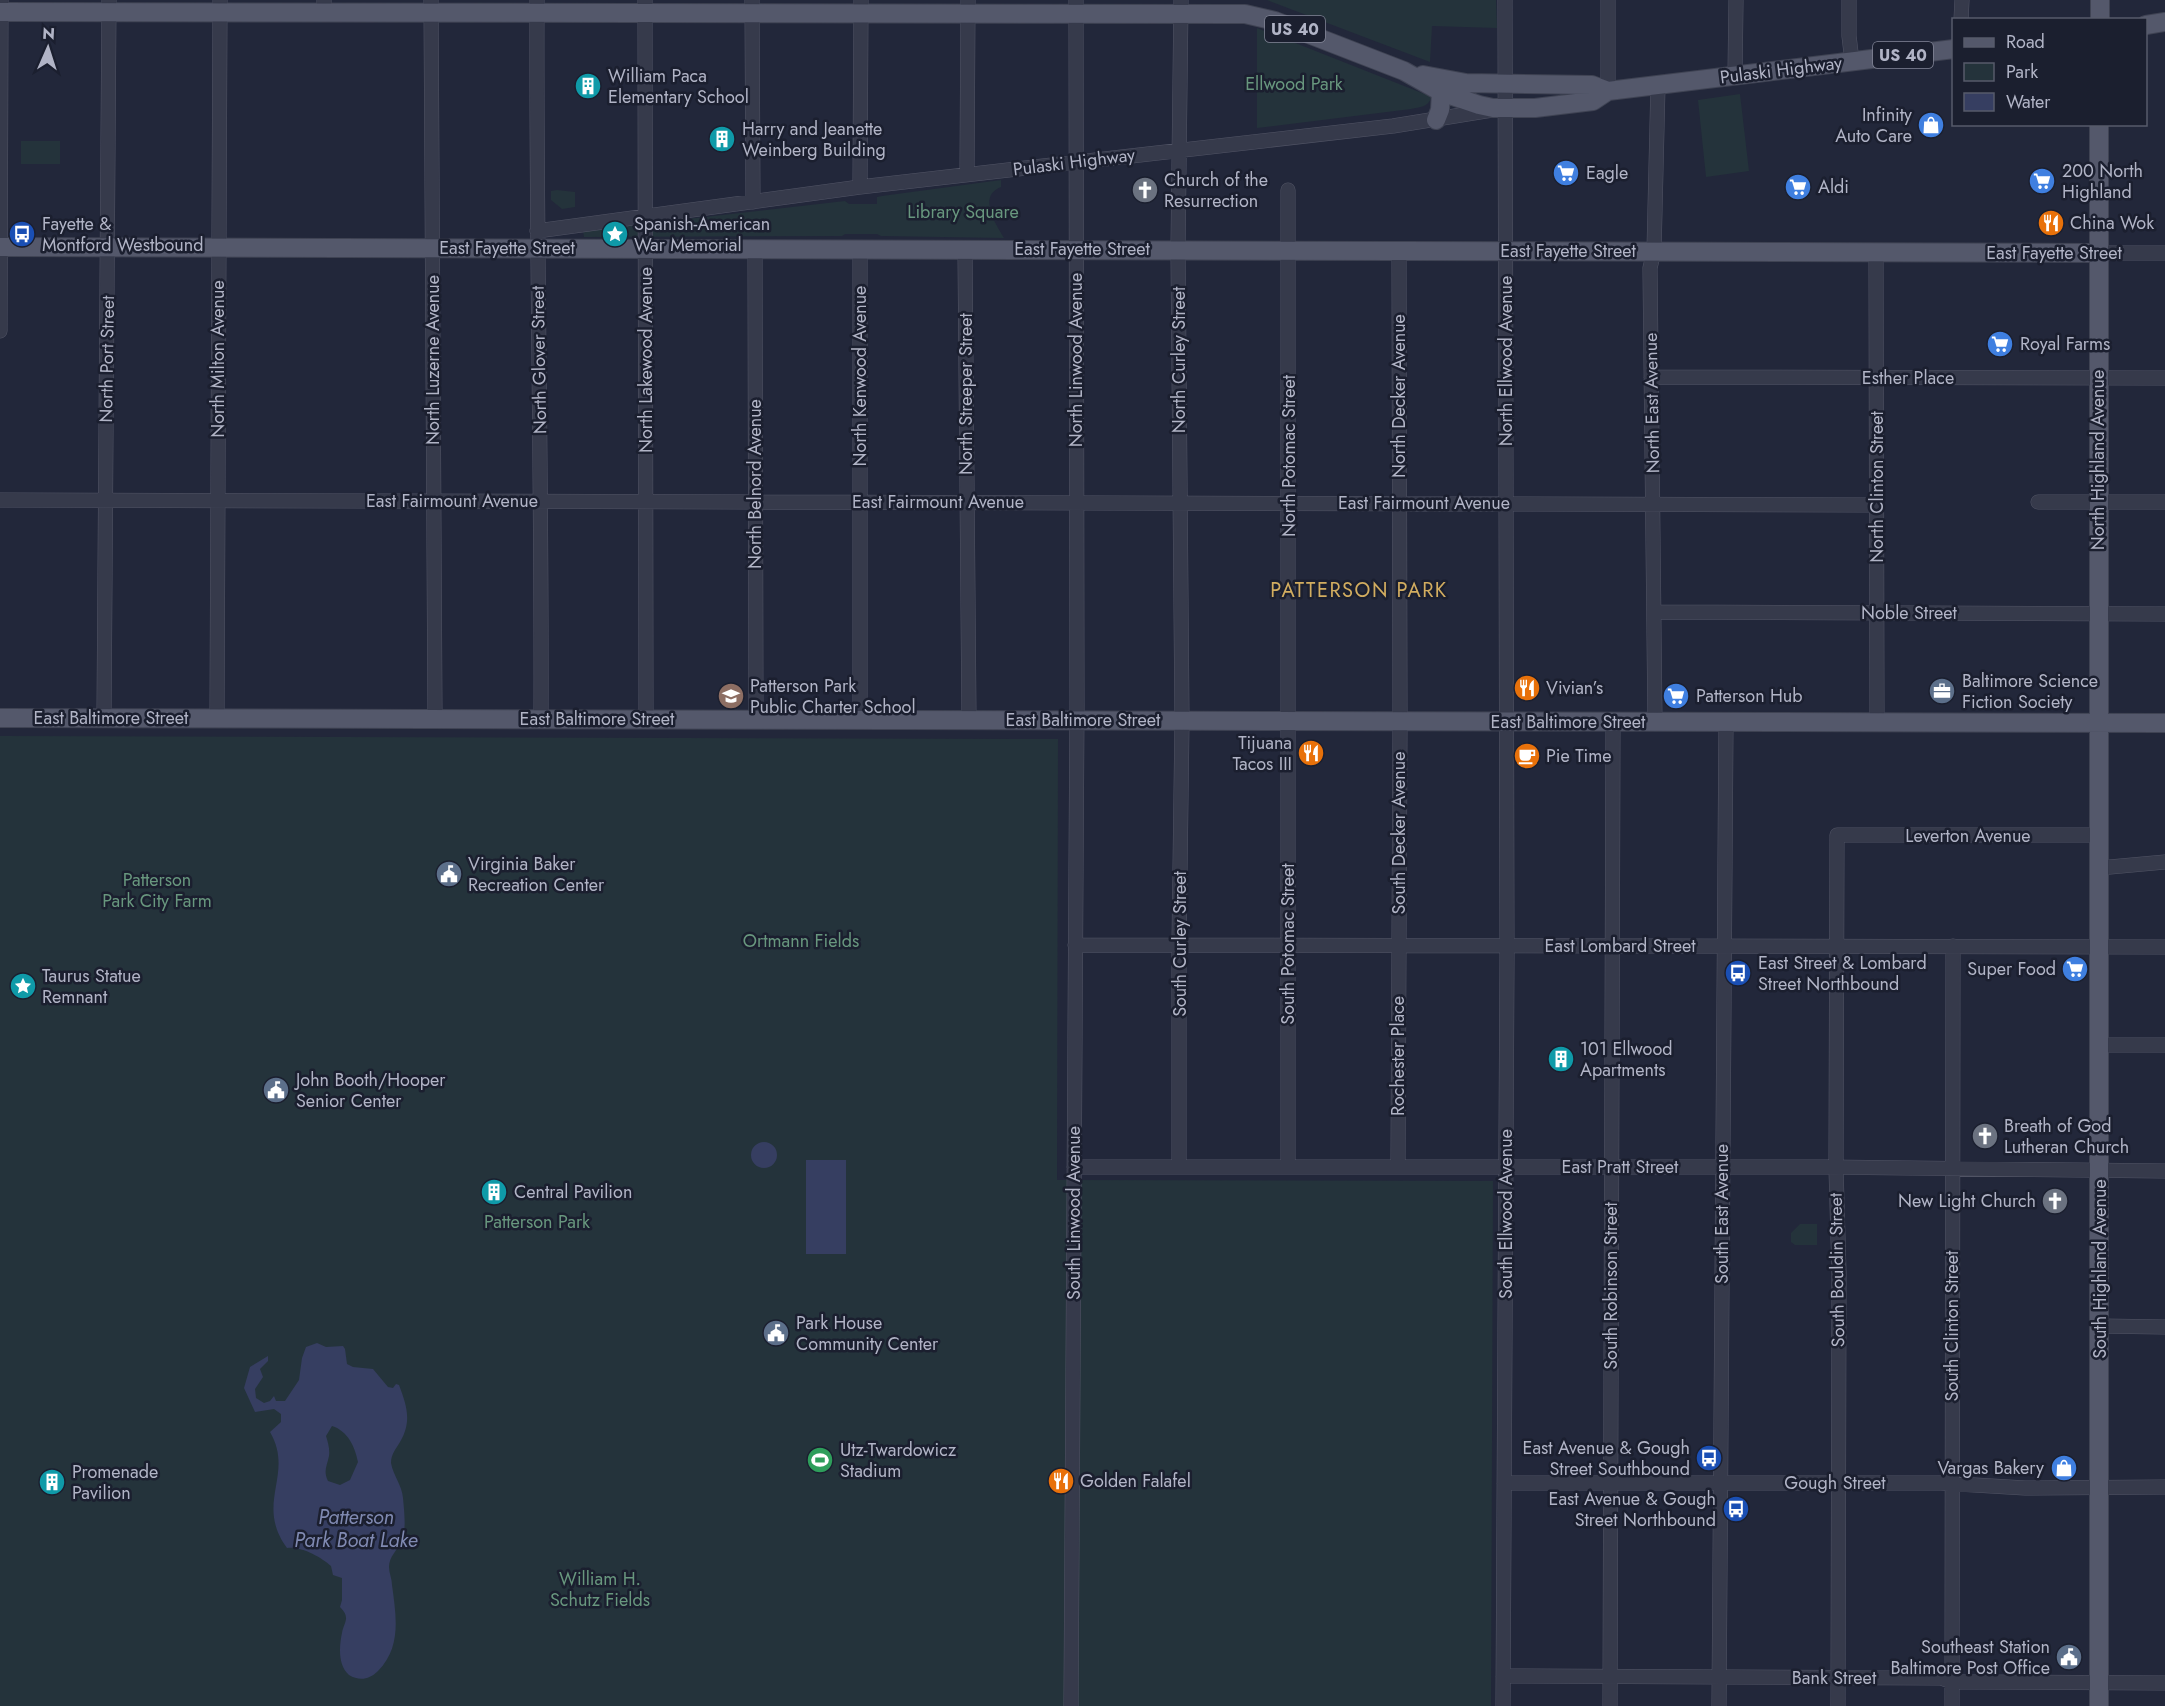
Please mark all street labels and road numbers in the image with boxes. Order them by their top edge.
road number: US 40 [1265,16,1325,42]
road number: US 40 [1873,42,1933,68]
street label: Pulaski Highway [1718,50,1844,90]
street label: Pulaski Highway [1011,142,1137,182]
street label: East Fayette Street [439,235,576,261]
street label: East Fayette Street [1014,236,1151,262]
street label: East Fayette Street [1500,238,1637,264]
street label: East Fayette Street [1986,240,2123,266]
street label: North Lakewood Avenue [633,267,659,453]
street label: North Linwood Avenue [1063,273,1089,447]
street label: North Luzerne Avenue [420,275,446,445]
street label: North Ellwood Avenue [1493,276,1519,446]
street label: North Milton Avenue [205,280,231,438]
street label: North Glover Street [525,285,553,434]
street label: North Kenwood Avenue [847,286,873,466]
street label: North Curley Street [1166,286,1192,433]
street label: North Port Street [93,295,121,423]
street label: North Streeper Street [953,312,979,475]
street label: North Decker Avenue [1386,314,1412,478]
street label: North East Avenue [1638,332,1666,474]
street label: Esther Place [1862,365,1954,391]
street label: North Highland Avenue [2085,370,2111,550]
street label: North Potomac Street [1276,374,1302,537]
street label: North Belnord Avenue [742,399,768,569]
street label: North Clinton Street [1864,410,1890,563]
street label: East Fairmount Avenue [366,488,538,514]
street label: East Fairmount Avenue [852,489,1024,515]
street label: East Fairmount Avenue [1338,490,1510,516]
street label: Noble Street [1861,600,1958,626]
street label: East Baltimore Street [34,705,189,731]
street label: East Baltimore Street [520,706,675,732]
street label: East Baltimore Street [1006,707,1161,733]
street label: East Baltimore Street [1491,709,1646,735]
street label: South Decker Avenue [1386,752,1412,915]
street label: Leverton Avenue [1905,823,2031,849]
street label: South Potomac Street [1275,863,1301,1025]
street label: South Curley Street [1167,870,1193,1017]
street label: East Lombard Street [1544,933,1696,959]
street label: Rochester Place [1385,996,1411,1116]
street label: South Linwood Avenue [1061,1126,1087,1300]
street label: South Ellwood Avenue [1493,1129,1519,1299]
street label: South East Avenue [1709,1144,1735,1284]
street label: East Pratt Street [1562,1154,1679,1180]
street label: South Highland Avenue [2087,1179,2113,1359]
street label: South Bouldin Street [1823,1192,1851,1347]
street label: South Robinson Street [1598,1202,1624,1370]
street label: South Clinton Street [1939,1250,1965,1401]
street label: Gough Street [1784,1470,1886,1496]
street label: Bank Street [1792,1665,1877,1691]

